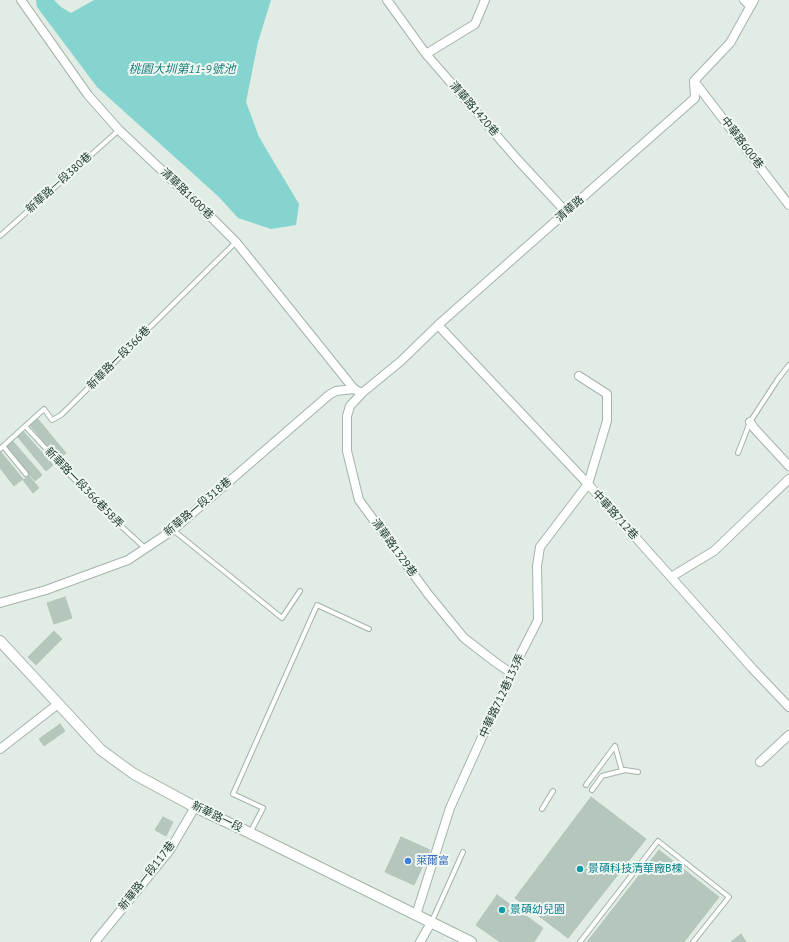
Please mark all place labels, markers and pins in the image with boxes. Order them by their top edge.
place label: 萊爾富 [416,854,449,868]
marker: 萊爾富 [403,856,413,866]
place label: 景碩科技清華廠B棟 [588,862,682,876]
marker: 景碩科技清華廠B棟 [575,864,585,874]
place label: 景碩幼兒園 [510,903,565,917]
marker: 景碩幼兒園 [497,905,507,915]

